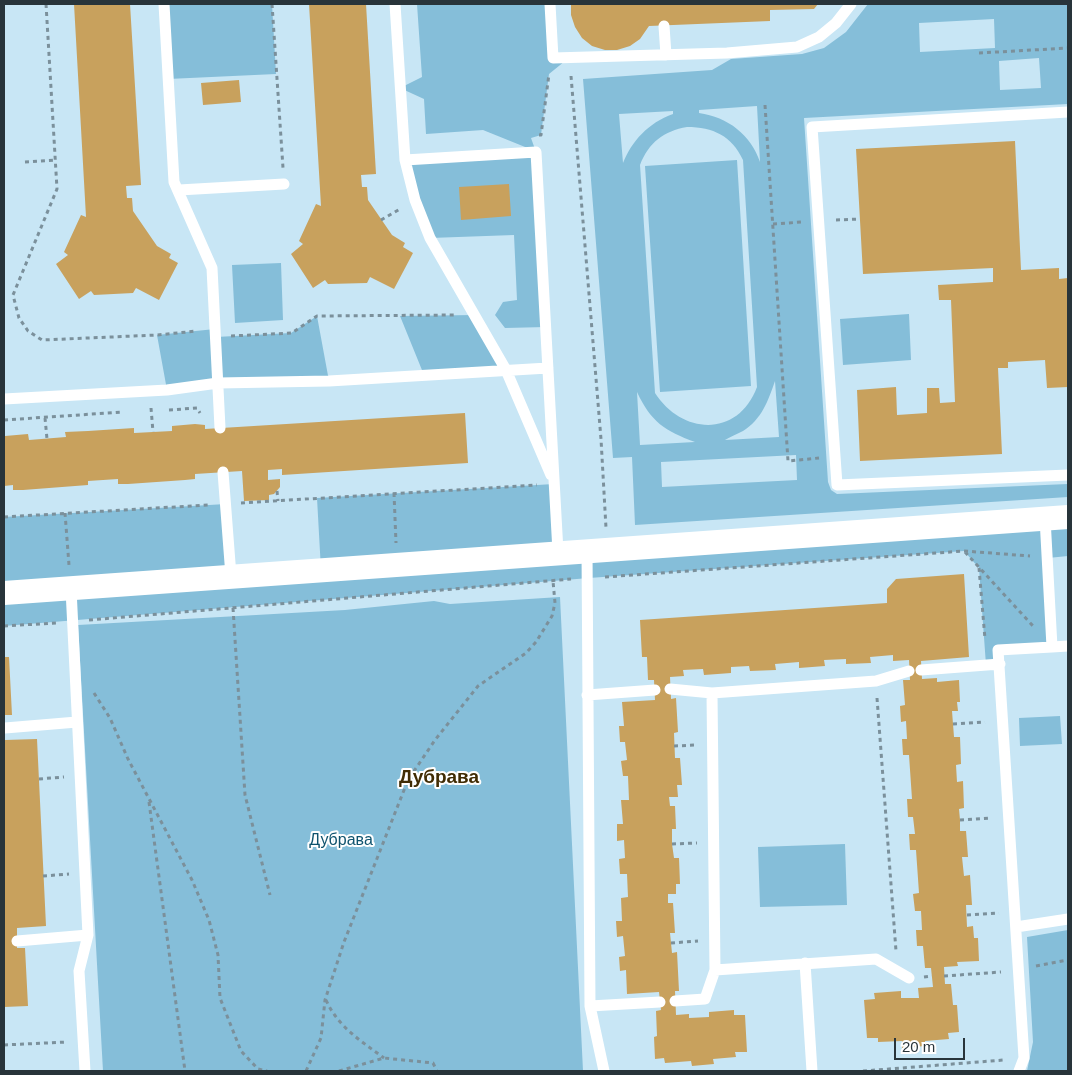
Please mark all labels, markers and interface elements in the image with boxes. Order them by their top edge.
district label: Дубрава [399,767,479,789]
park label: Дубрава [309,831,373,851]
scale bar [897,1028,968,1060]
text: 20 m [902,1038,935,1055]

